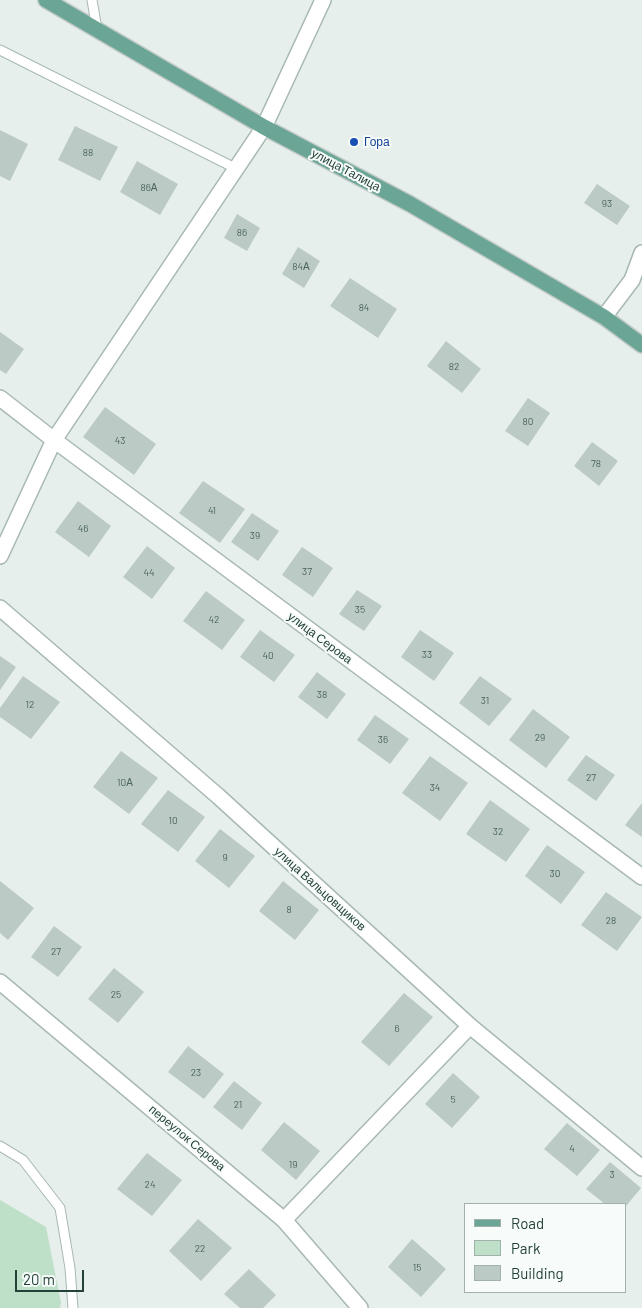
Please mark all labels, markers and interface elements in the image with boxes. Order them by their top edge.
place label: Гора [364,135,390,149]
marker: Гора [348,136,360,148]
street label: улица Талица [309,146,383,194]
house number: 88 [83,147,93,159]
house number: 86А [140,182,158,194]
house number: 93 [602,198,612,210]
house number: 86 [237,227,247,239]
house number: 84А [292,261,310,273]
house number: 84 [359,302,369,314]
house number: 82 [449,361,459,373]
house number: 80 [523,416,533,428]
house number: 43 [115,435,125,447]
house number: 78 [591,458,601,470]
house number: 41 [208,505,216,517]
house number: 46 [78,523,88,535]
house number: 39 [250,530,260,542]
house number: 37 [302,566,312,578]
house number: 44 [143,567,155,579]
house number: 35 [355,604,365,616]
street label: улица Серова [285,609,355,667]
house number: 42 [209,614,219,626]
house number: 33 [422,649,432,661]
house number: 40 [262,650,274,662]
house number: 38 [317,689,327,701]
house number: 31 [481,695,489,707]
house number: 12 [26,699,34,711]
house number: 29 [535,732,545,744]
house number: 36 [378,734,388,746]
house number: 27 [586,772,596,784]
house number: 10А [117,777,133,789]
house number: 34 [430,782,440,794]
house number: 10 [168,815,178,827]
house number: 32 [493,826,503,838]
street label: улица Вальцовщиков [271,844,369,934]
house number: 9 [222,852,228,864]
house number: 30 [550,868,560,880]
house number: 8 [286,904,292,916]
house number: 28 [606,915,616,927]
house number: 27 [51,946,61,958]
house number: 25 [111,989,121,1001]
house number: 6 [394,1023,400,1035]
house number: 23 [191,1067,201,1079]
house number: 5 [450,1094,456,1106]
house number: 21 [234,1099,242,1111]
street label: переулок Серова [146,1102,228,1174]
house number: 4 [569,1143,575,1155]
house number: 19 [289,1159,297,1171]
house number: 3 [609,1169,615,1181]
house number: 24 [145,1179,155,1191]
legend [464,1203,627,1293]
text: Road [511,1214,544,1232]
text: Park [511,1239,540,1257]
house number: 22 [195,1243,205,1255]
scale bar [18,1260,86,1292]
house number: 15 [413,1262,421,1274]
text: Building [511,1264,564,1282]
text: 20 m [23,1270,55,1288]

